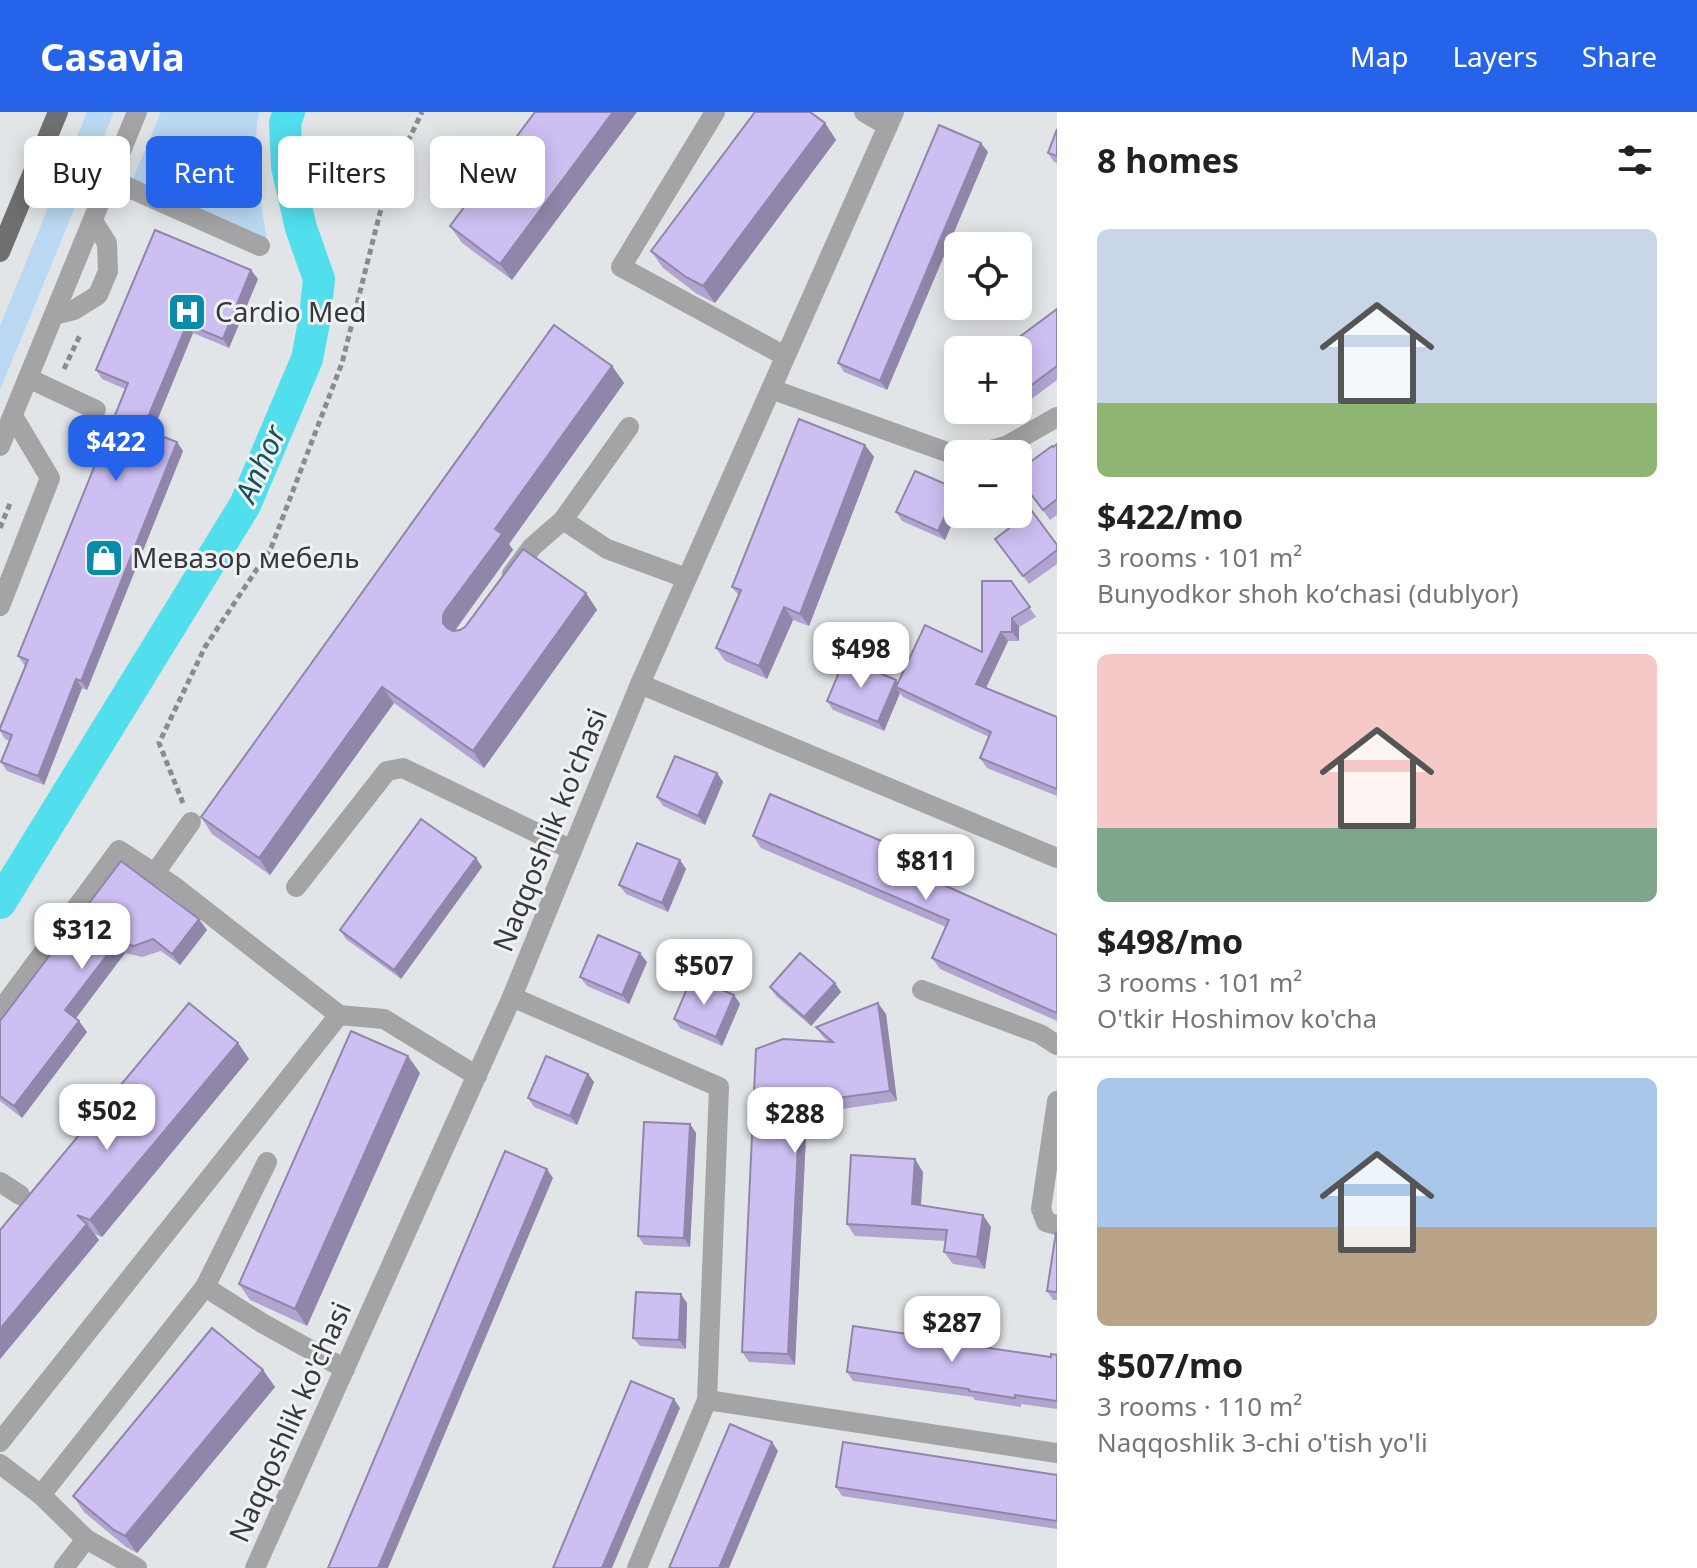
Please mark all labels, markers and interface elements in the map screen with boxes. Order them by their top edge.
text: Casavia [40,30,185,82]
text: Map [1350,37,1408,75]
text: Layers [1452,37,1538,75]
text: Share [1582,37,1657,75]
chip: Buy [24,136,130,208]
chip: Rent [146,136,262,208]
chip: Filters [278,136,414,208]
chip: New [430,136,545,208]
text: 8 homes [1097,137,1239,183]
icon: filters [1613,138,1657,182]
map controls [944,232,1032,528]
button: locate [944,232,1032,320]
icon: home [1305,281,1449,425]
hospital icon: Cardio Med [166,291,208,333]
place label: Cardio Med [215,292,366,330]
button: + [944,336,1032,424]
pin: $422 [69,415,163,483]
water label: Anhor [224,417,295,510]
text: $422 [86,423,146,459]
button: − [944,440,1032,528]
text: $422/mo [1097,493,1243,539]
shop icon: Мевазор мебель [83,537,125,579]
place label: Мевазор мебель [132,538,360,576]
text: 3 rooms · 101 m² [1097,539,1302,575]
text: Bunyodkor shoh koʻchasi (dublyor) [1097,575,1519,611]
pin: $498 [814,622,908,690]
text: $498 [831,630,891,666]
street label: Naqqoshlik ko'chasi [483,702,615,957]
icon: home [1305,706,1449,850]
pin: $811 [879,834,973,902]
text: $811 [896,842,956,878]
pin: $312 [35,903,129,971]
text: $312 [52,911,112,947]
text: $498/mo [1097,918,1243,964]
pin: $507 [657,939,751,1007]
text: $507 [674,947,734,983]
text: 3 rooms · 101 m² [1097,964,1302,1000]
text: O'tkir Hoshimov ko'cha [1097,1000,1377,1036]
pin: $502 [60,1084,154,1152]
pin: $288 [748,1087,842,1155]
text: $502 [77,1092,137,1128]
text: $288 [765,1095,825,1131]
icon: home [1305,1130,1449,1274]
street label: Naqqoshlik ko'chasi [219,1296,359,1548]
pin: $287 [905,1296,999,1364]
text: $287 [922,1304,982,1340]
text: $507/mo [1097,1342,1243,1388]
text: 3 rooms · 110 m² [1097,1388,1302,1424]
text: Naqqoshlik 3-chi o'tish yo'li [1097,1424,1428,1460]

